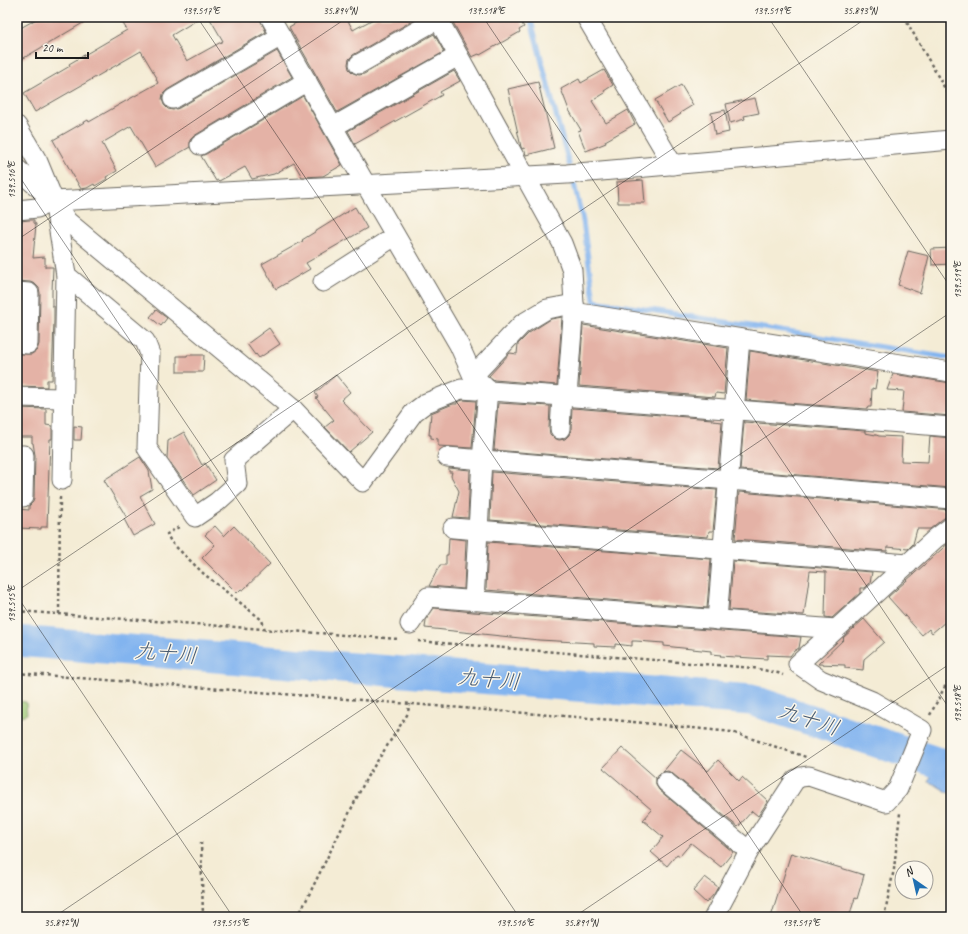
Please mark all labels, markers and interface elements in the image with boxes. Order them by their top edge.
text: 139.517°E [182,4,221,17]
text: 35.894°N [323,4,359,17]
text: 139.518°E [467,4,506,17]
text: 139.519°E [753,4,792,17]
text: 35.893°N [843,4,879,17]
scale bar [36,34,88,60]
text: 20 m [42,40,64,56]
text: 139.516°E [5,160,18,199]
text: 139.519°E [951,260,964,299]
text: 139.515°E [5,584,18,623]
water label: 九十川 [133,637,199,669]
water label: 九十川 [456,663,522,695]
text: 139.518°E [951,684,964,723]
water label: 九十川 [775,697,843,741]
north arrow [894,860,934,900]
text: N [902,863,917,879]
text: 35.892°N [44,916,80,929]
text: 139.515°E [211,916,250,929]
text: 139.516°E [496,916,535,929]
text: 35.891°N [564,916,600,929]
text: 139.517°E [782,916,821,929]

